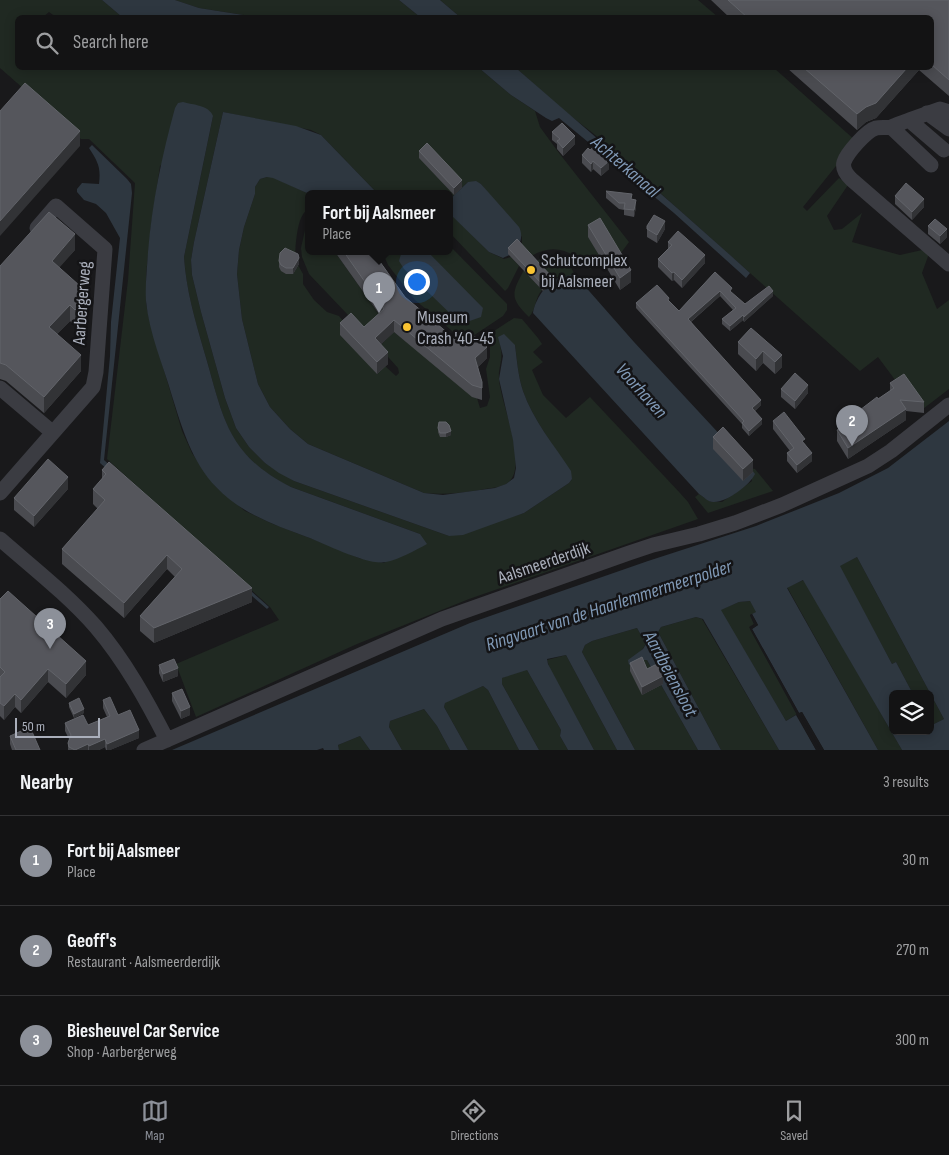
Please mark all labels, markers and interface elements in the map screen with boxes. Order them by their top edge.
search box [15,15,934,70]
icon: search [33,29,61,57]
text: Search here [73,31,149,54]
water label: Achterkanaal [585,130,664,203]
popup [305,190,453,255]
text: Fort bij Aalsmeer [322,202,436,225]
text: Place [322,225,351,244]
place label: Schutcomplex bij Aalsmeer [541,250,628,292]
street label: Aarbergerweg [69,261,95,346]
marker: Schutcomplex bij Aalsmeer [525,264,537,276]
your location [404,269,430,295]
pin: 1 [363,272,395,313]
place label: Museum Crash '40-45 [417,307,494,349]
marker: Museum Crash '40-45 [401,321,413,333]
water label: Voorhaven [610,359,672,423]
pin: 2 [836,405,868,446]
street label: Aalsmeerderdijk [494,537,593,589]
water label: Ringvaart van de Haarlemmermeerpolder [483,555,736,657]
pin: 3 [34,608,66,649]
water label: Aardbeiensloot [637,626,703,722]
map controls [889,690,934,735]
button: layers [889,690,934,735]
scale bar [15,715,100,738]
text: 50 m [22,718,45,735]
text: Nearby [20,770,73,795]
text: 3 results [883,773,929,792]
text: Fort bij Aalsmeer [67,840,180,863]
text: 1 [33,851,39,870]
text: 30 m [902,851,929,870]
text: Place [67,863,96,882]
text: Geoff's [67,930,117,953]
text: 2 [32,941,40,960]
text: 270 m [896,941,929,960]
text: Restaurant · Aalsmeerderdijk [67,953,220,972]
text: Biesheuvel Car Service [67,1020,220,1043]
text: 3 [32,1031,40,1050]
text: 300 m [895,1031,929,1050]
text: Shop · Aarbergerweg [67,1043,177,1062]
tab: Map [141,1097,169,1144]
tab: Directions [450,1097,499,1144]
tab: Saved [780,1097,808,1144]

